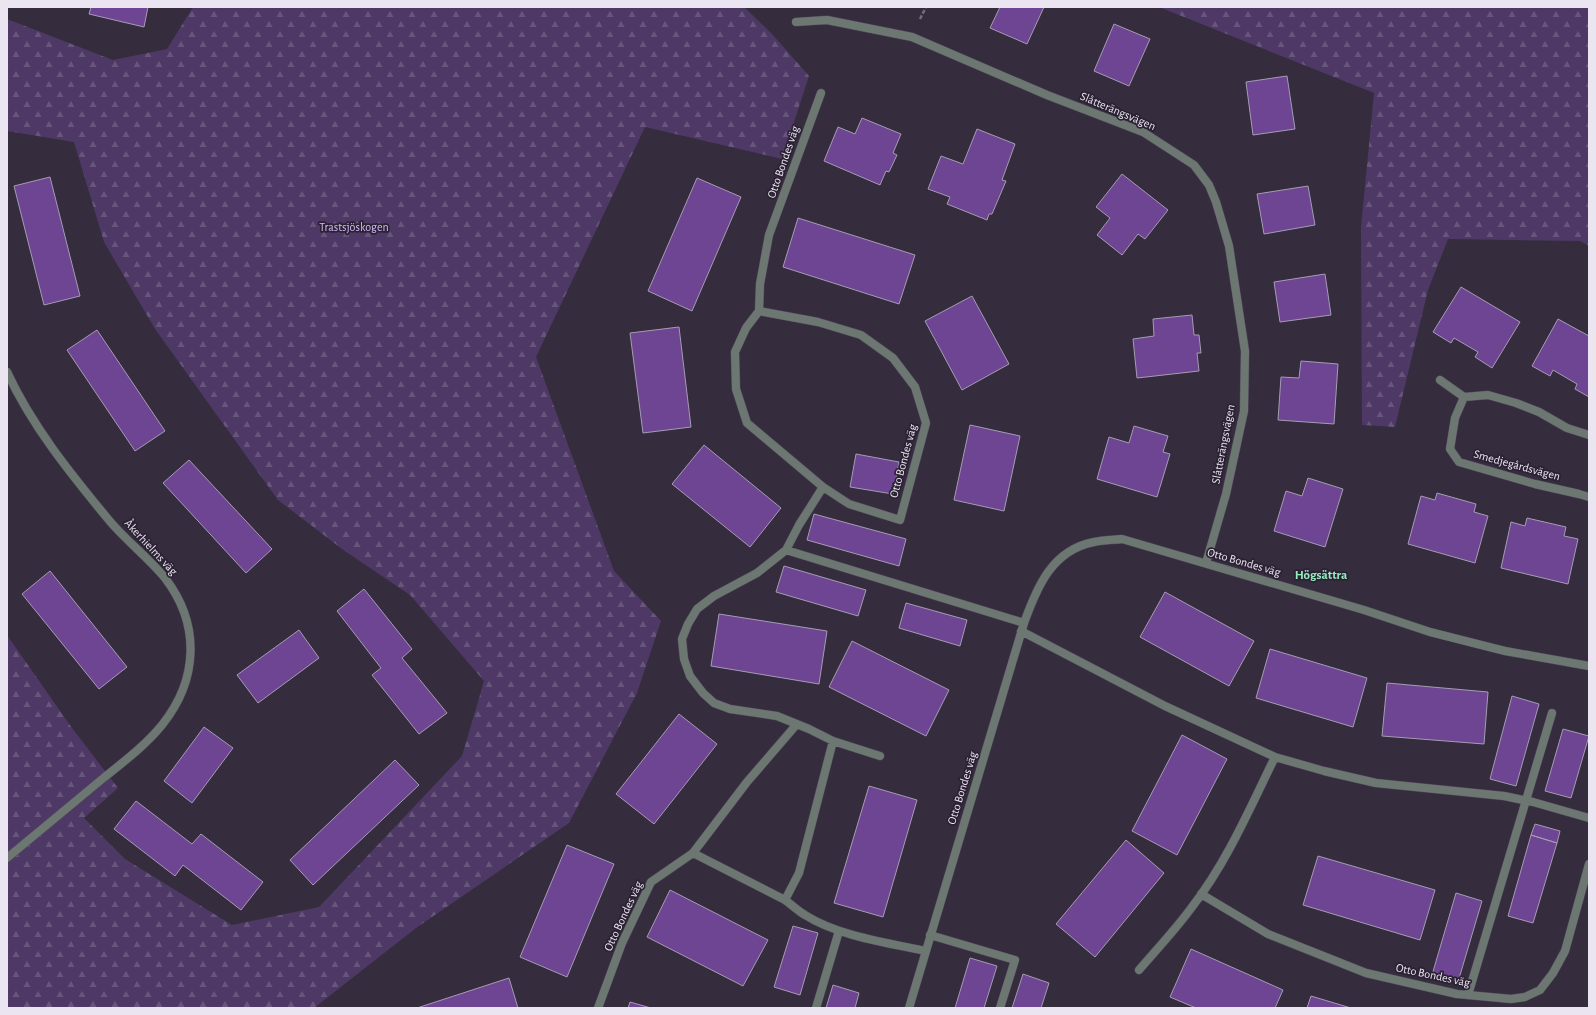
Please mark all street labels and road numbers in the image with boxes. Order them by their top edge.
street label: Slåtterängsvägen [1078,90,1158,132]
street label: Otto Bondes väg [765,124,801,200]
street label: Slåtterängsvägen [1209,403,1237,485]
street label: Otto Bondes väg [887,423,919,499]
street label: Smedjegårdsvägen [1472,448,1562,483]
street label: Åkerhielms väg [122,515,181,577]
street label: Otto Bondes väg [1206,546,1282,578]
street label: Otto Bondes väg [945,750,979,826]
street label: Otto Bondes väg [602,879,644,953]
street label: Otto Bondes väg [1395,961,1471,989]

